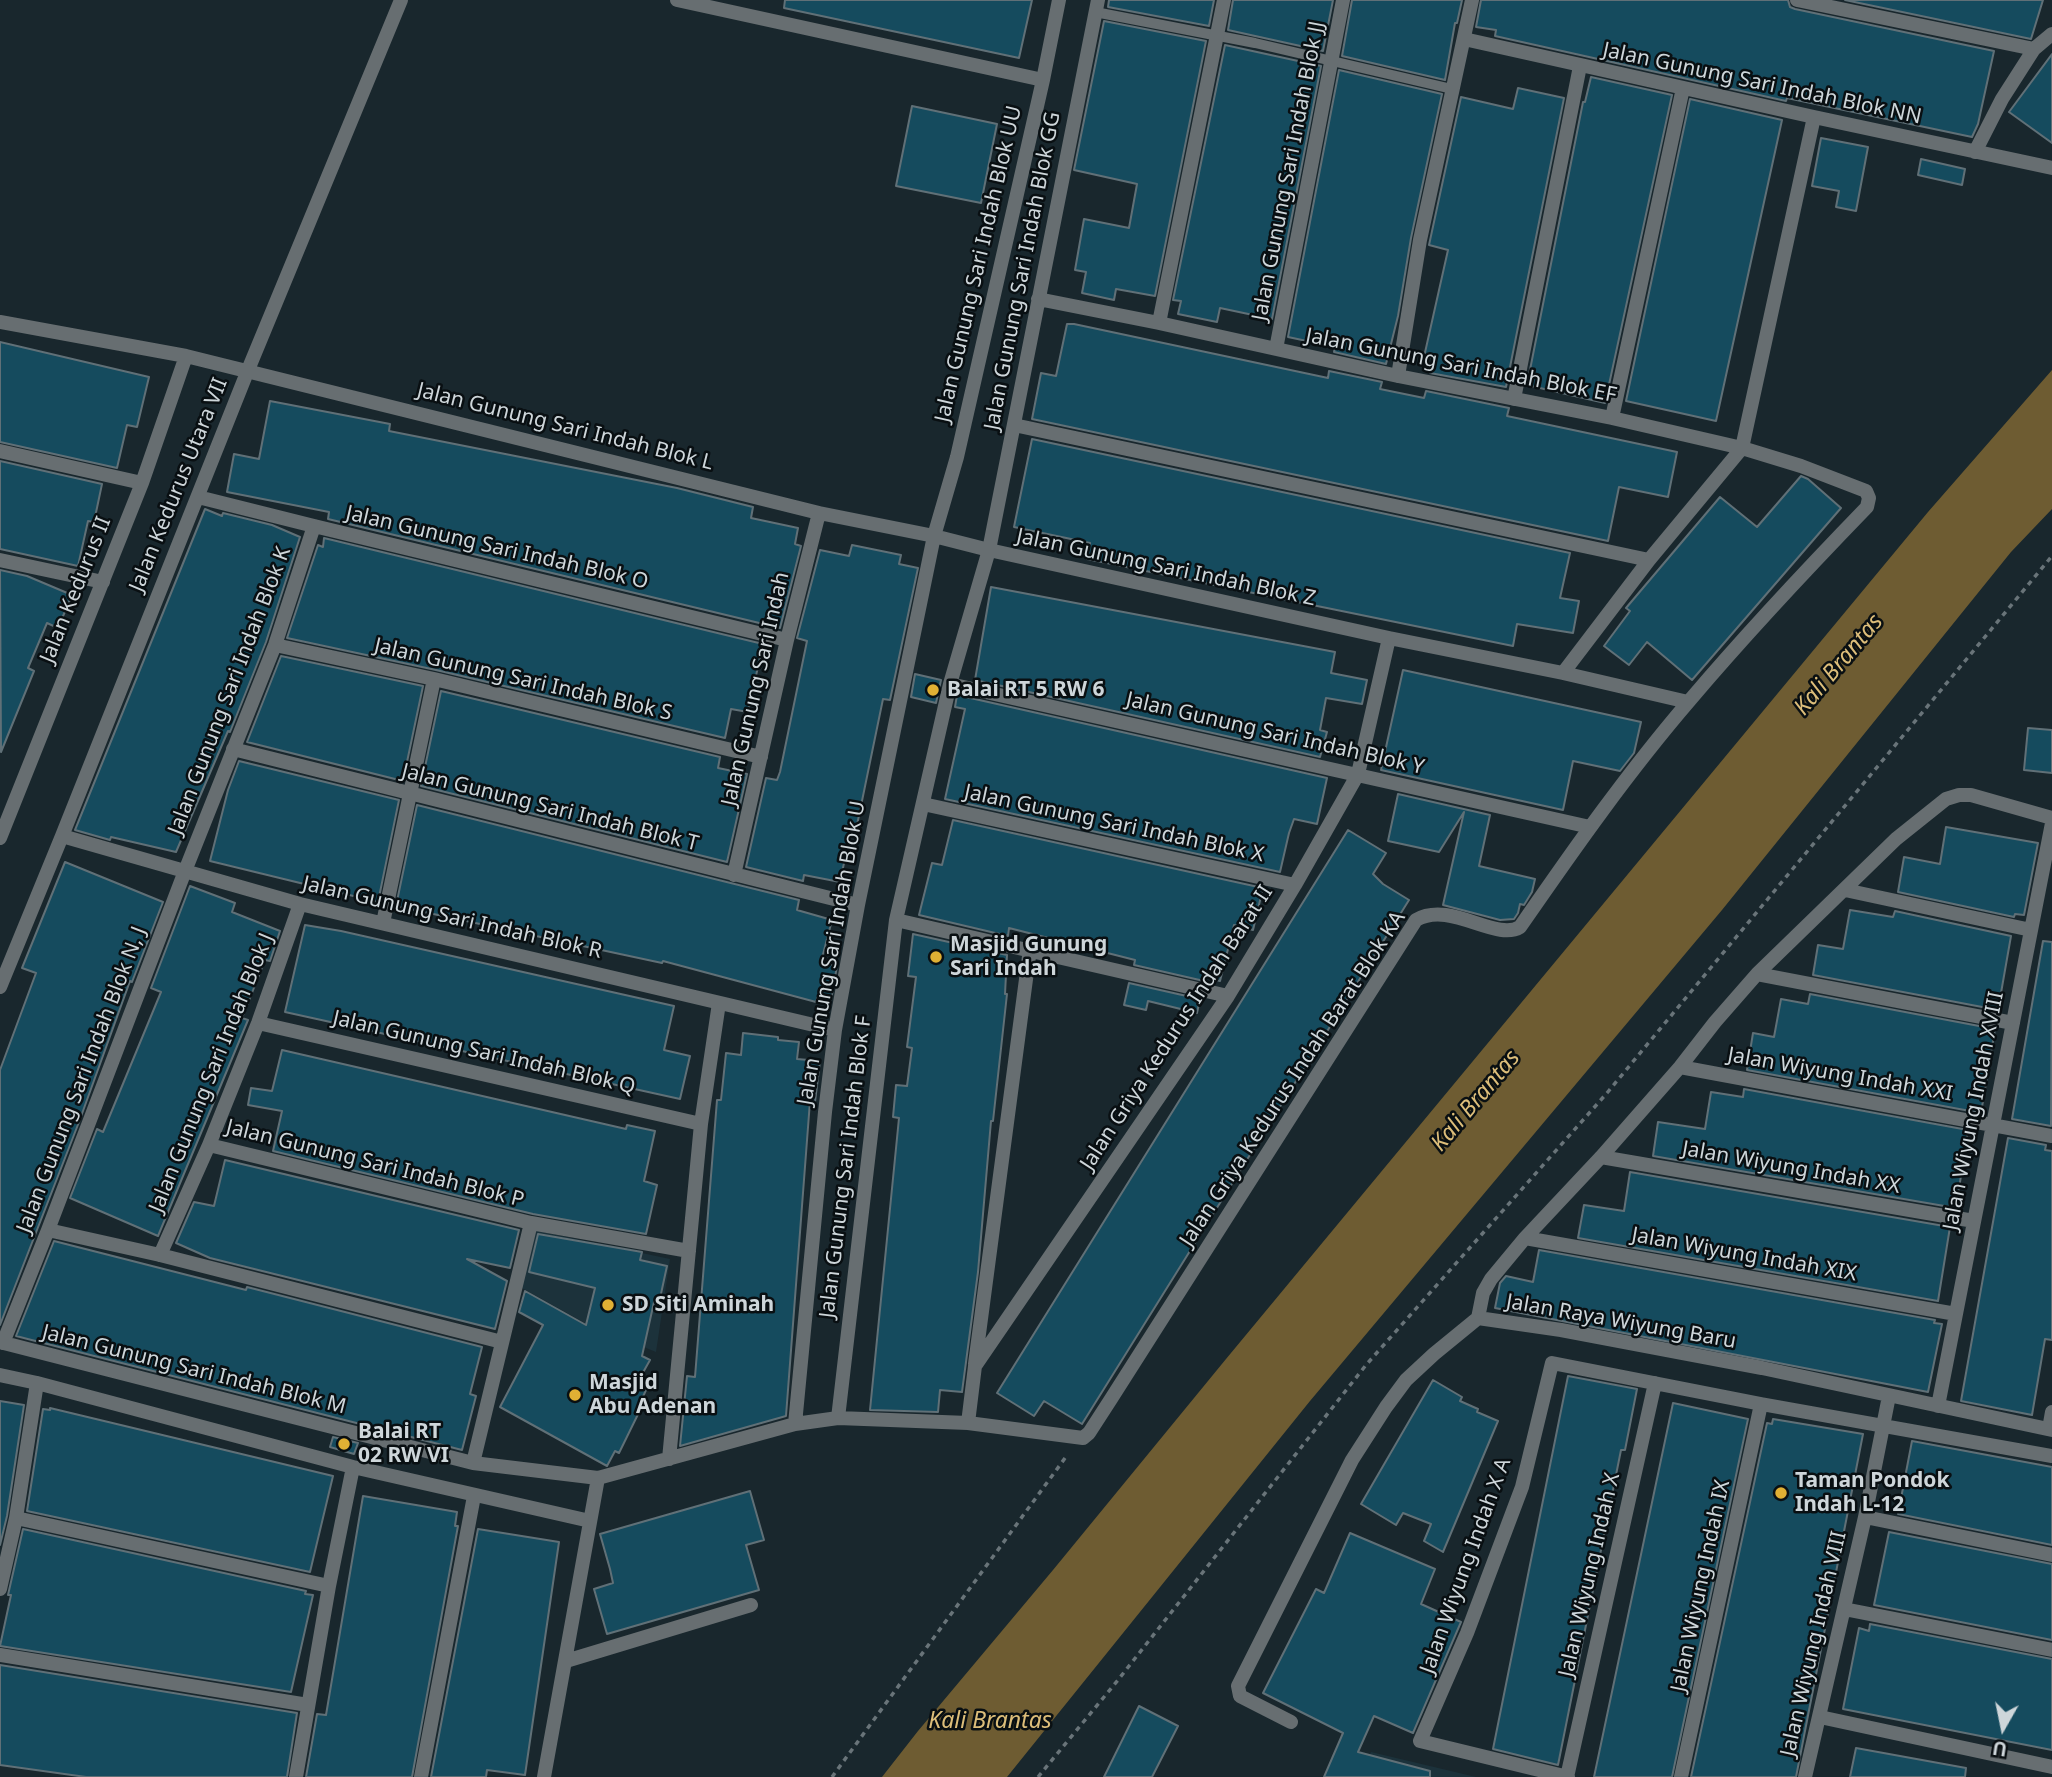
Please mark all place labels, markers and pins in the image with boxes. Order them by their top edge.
place label: Balai RT 5 RW 6 [947,677,1104,703]
marker: Balai RT 5 RW 6 [925,682,941,698]
place label: Masjid Gunung Sari Indah [950,932,1107,982]
marker: Masjid Gunung Sari Indah [928,949,944,965]
place label: SD Siti Aminah [622,1292,774,1318]
marker: SD Siti Aminah [600,1297,616,1313]
place label: Masjid Abu Adenan [589,1370,716,1420]
marker: Masjid Abu Adenan [567,1387,583,1403]
place label: Balai RT 02 RW VI [358,1419,449,1469]
marker: Balai RT 02 RW VI [336,1436,352,1452]
place label: Taman Pondok Indah L-12 [1795,1468,1949,1518]
marker: Taman Pondok Indah L-12 [1773,1485,1789,1501]

